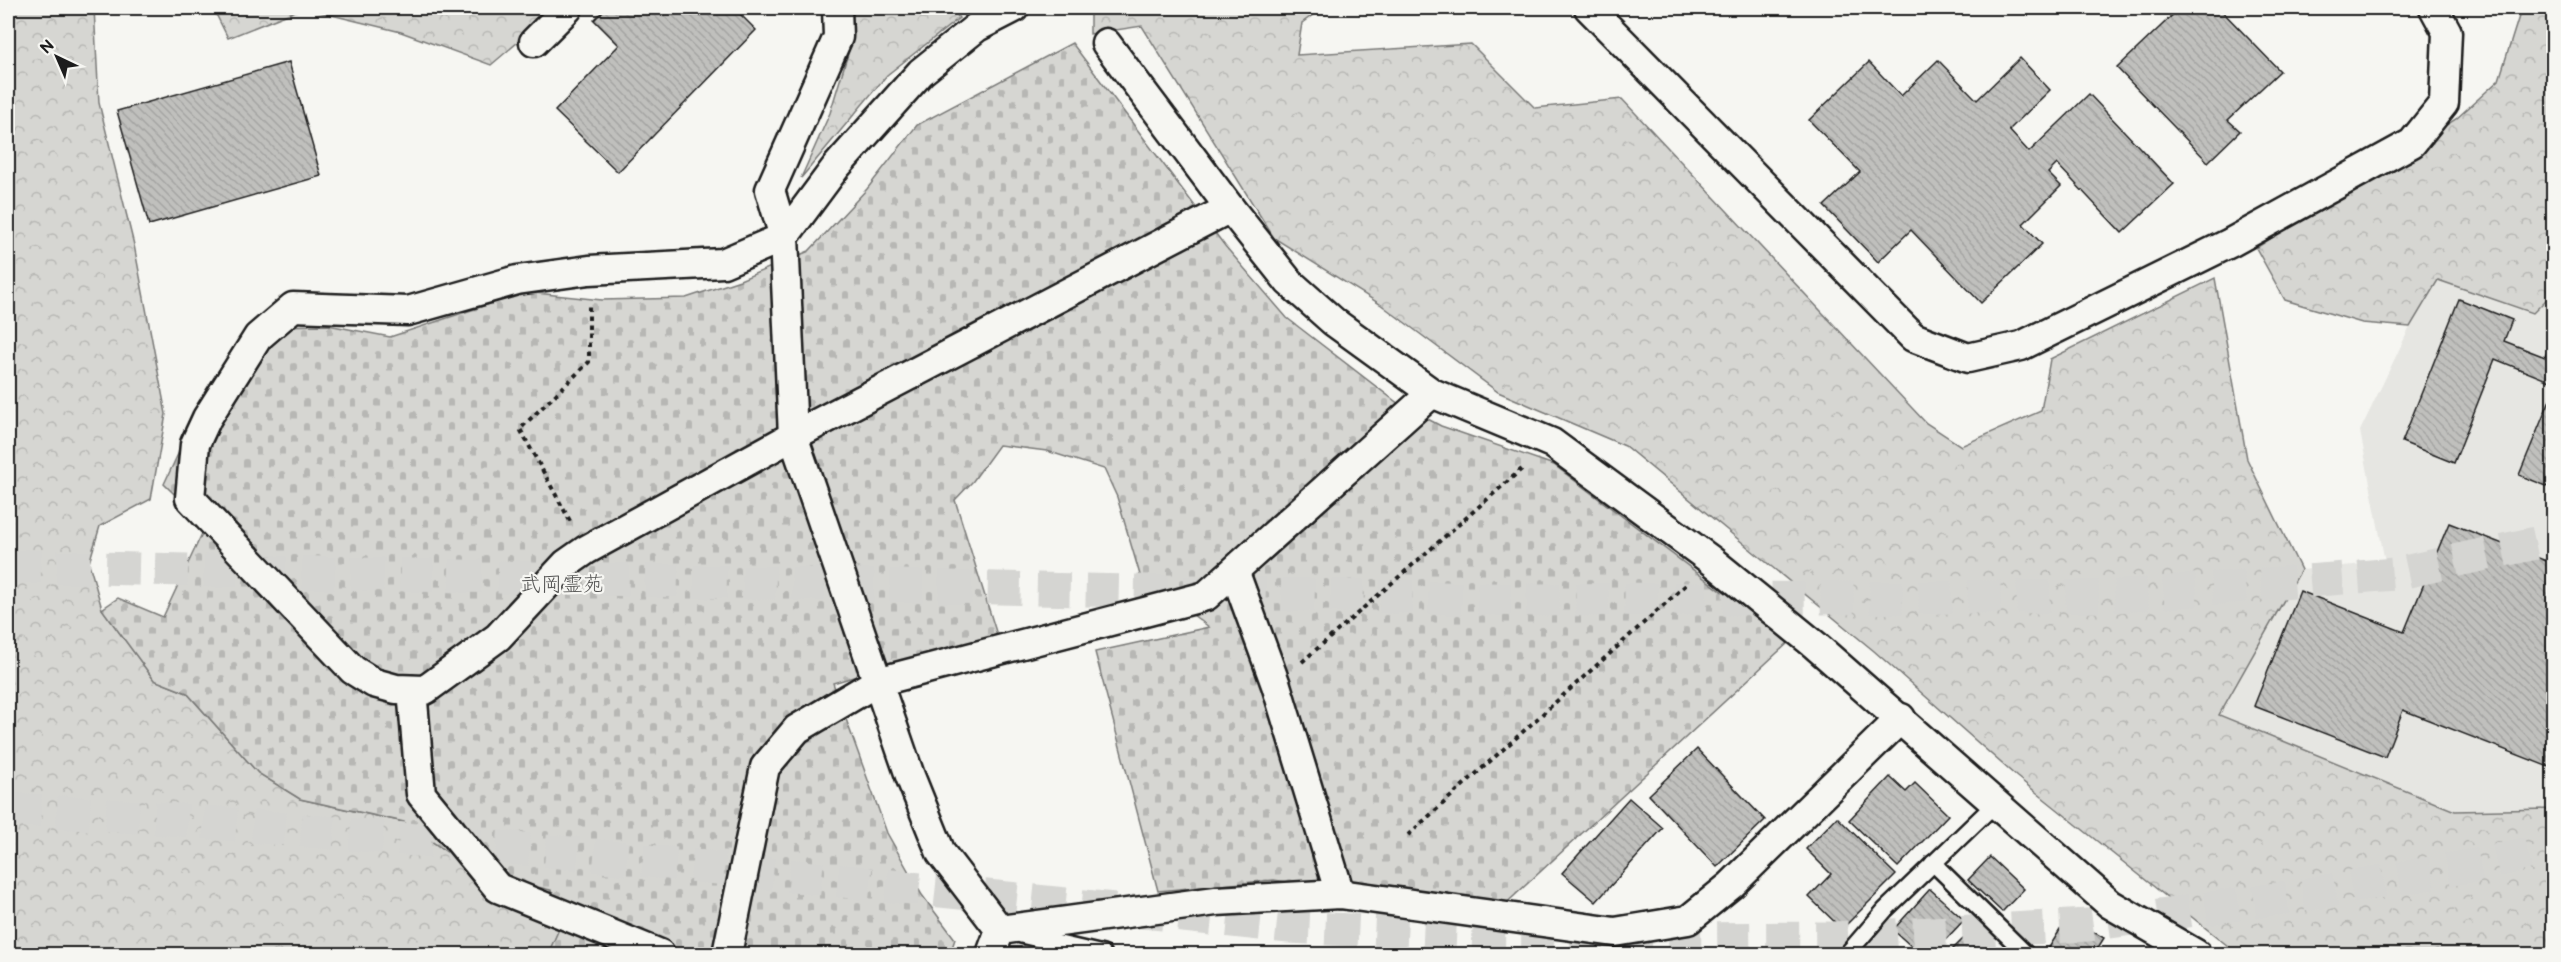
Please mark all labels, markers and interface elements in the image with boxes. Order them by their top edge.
north arrow [27,27,87,87]
text: N [37,36,59,58]
park label: 武岡霊苑 [520,572,604,597]

